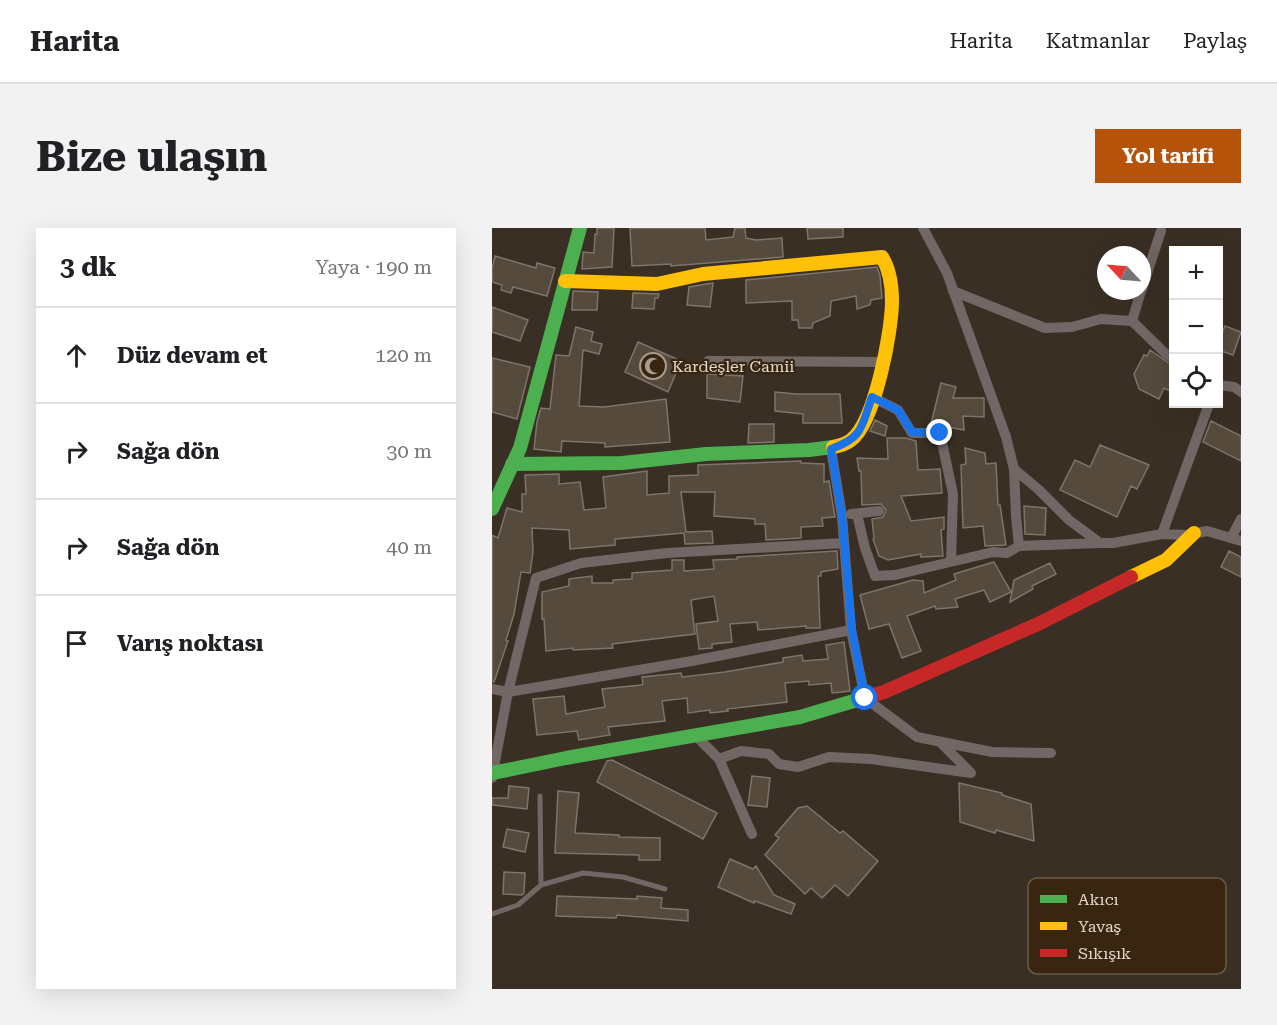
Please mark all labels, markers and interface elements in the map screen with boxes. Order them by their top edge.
text: Harita [30,25,120,58]
text: Harita [950,29,1013,53]
text: Katmanlar [1046,29,1150,53]
text: Paylaş [1183,29,1247,53]
button: Yol tarifi [1095,129,1241,183]
text: Bize ulaşın [36,132,267,181]
north arrow [1097,246,1151,300]
map controls [1169,246,1223,408]
button: + [1169,246,1223,300]
text: 3 dk [60,252,116,282]
text: Yaya · 190 m [315,255,432,279]
button: − [1169,300,1223,354]
icon: ahead [60,339,93,372]
text: Düz devam et [117,343,268,368]
text: 120 m [375,343,432,367]
mosque icon: Kardeşler Camii [638,351,668,381]
button: locate [1169,354,1223,408]
place label: Kardeşler Camii [672,357,794,376]
route end [926,419,952,445]
icon: right [60,435,93,468]
text: Sağa dön [117,439,219,464]
text: 30 m [386,439,432,463]
icon: right [60,531,93,564]
text: Sağa dön [117,535,219,560]
text: 40 m [386,535,432,559]
icon: arrive [60,627,93,660]
text: Varış noktası [117,631,263,656]
route start [851,684,877,710]
legend [1028,878,1226,974]
text: Akıcı [1078,890,1119,909]
text: Yavaş [1078,917,1122,936]
text: Sıkışık [1078,944,1131,963]

